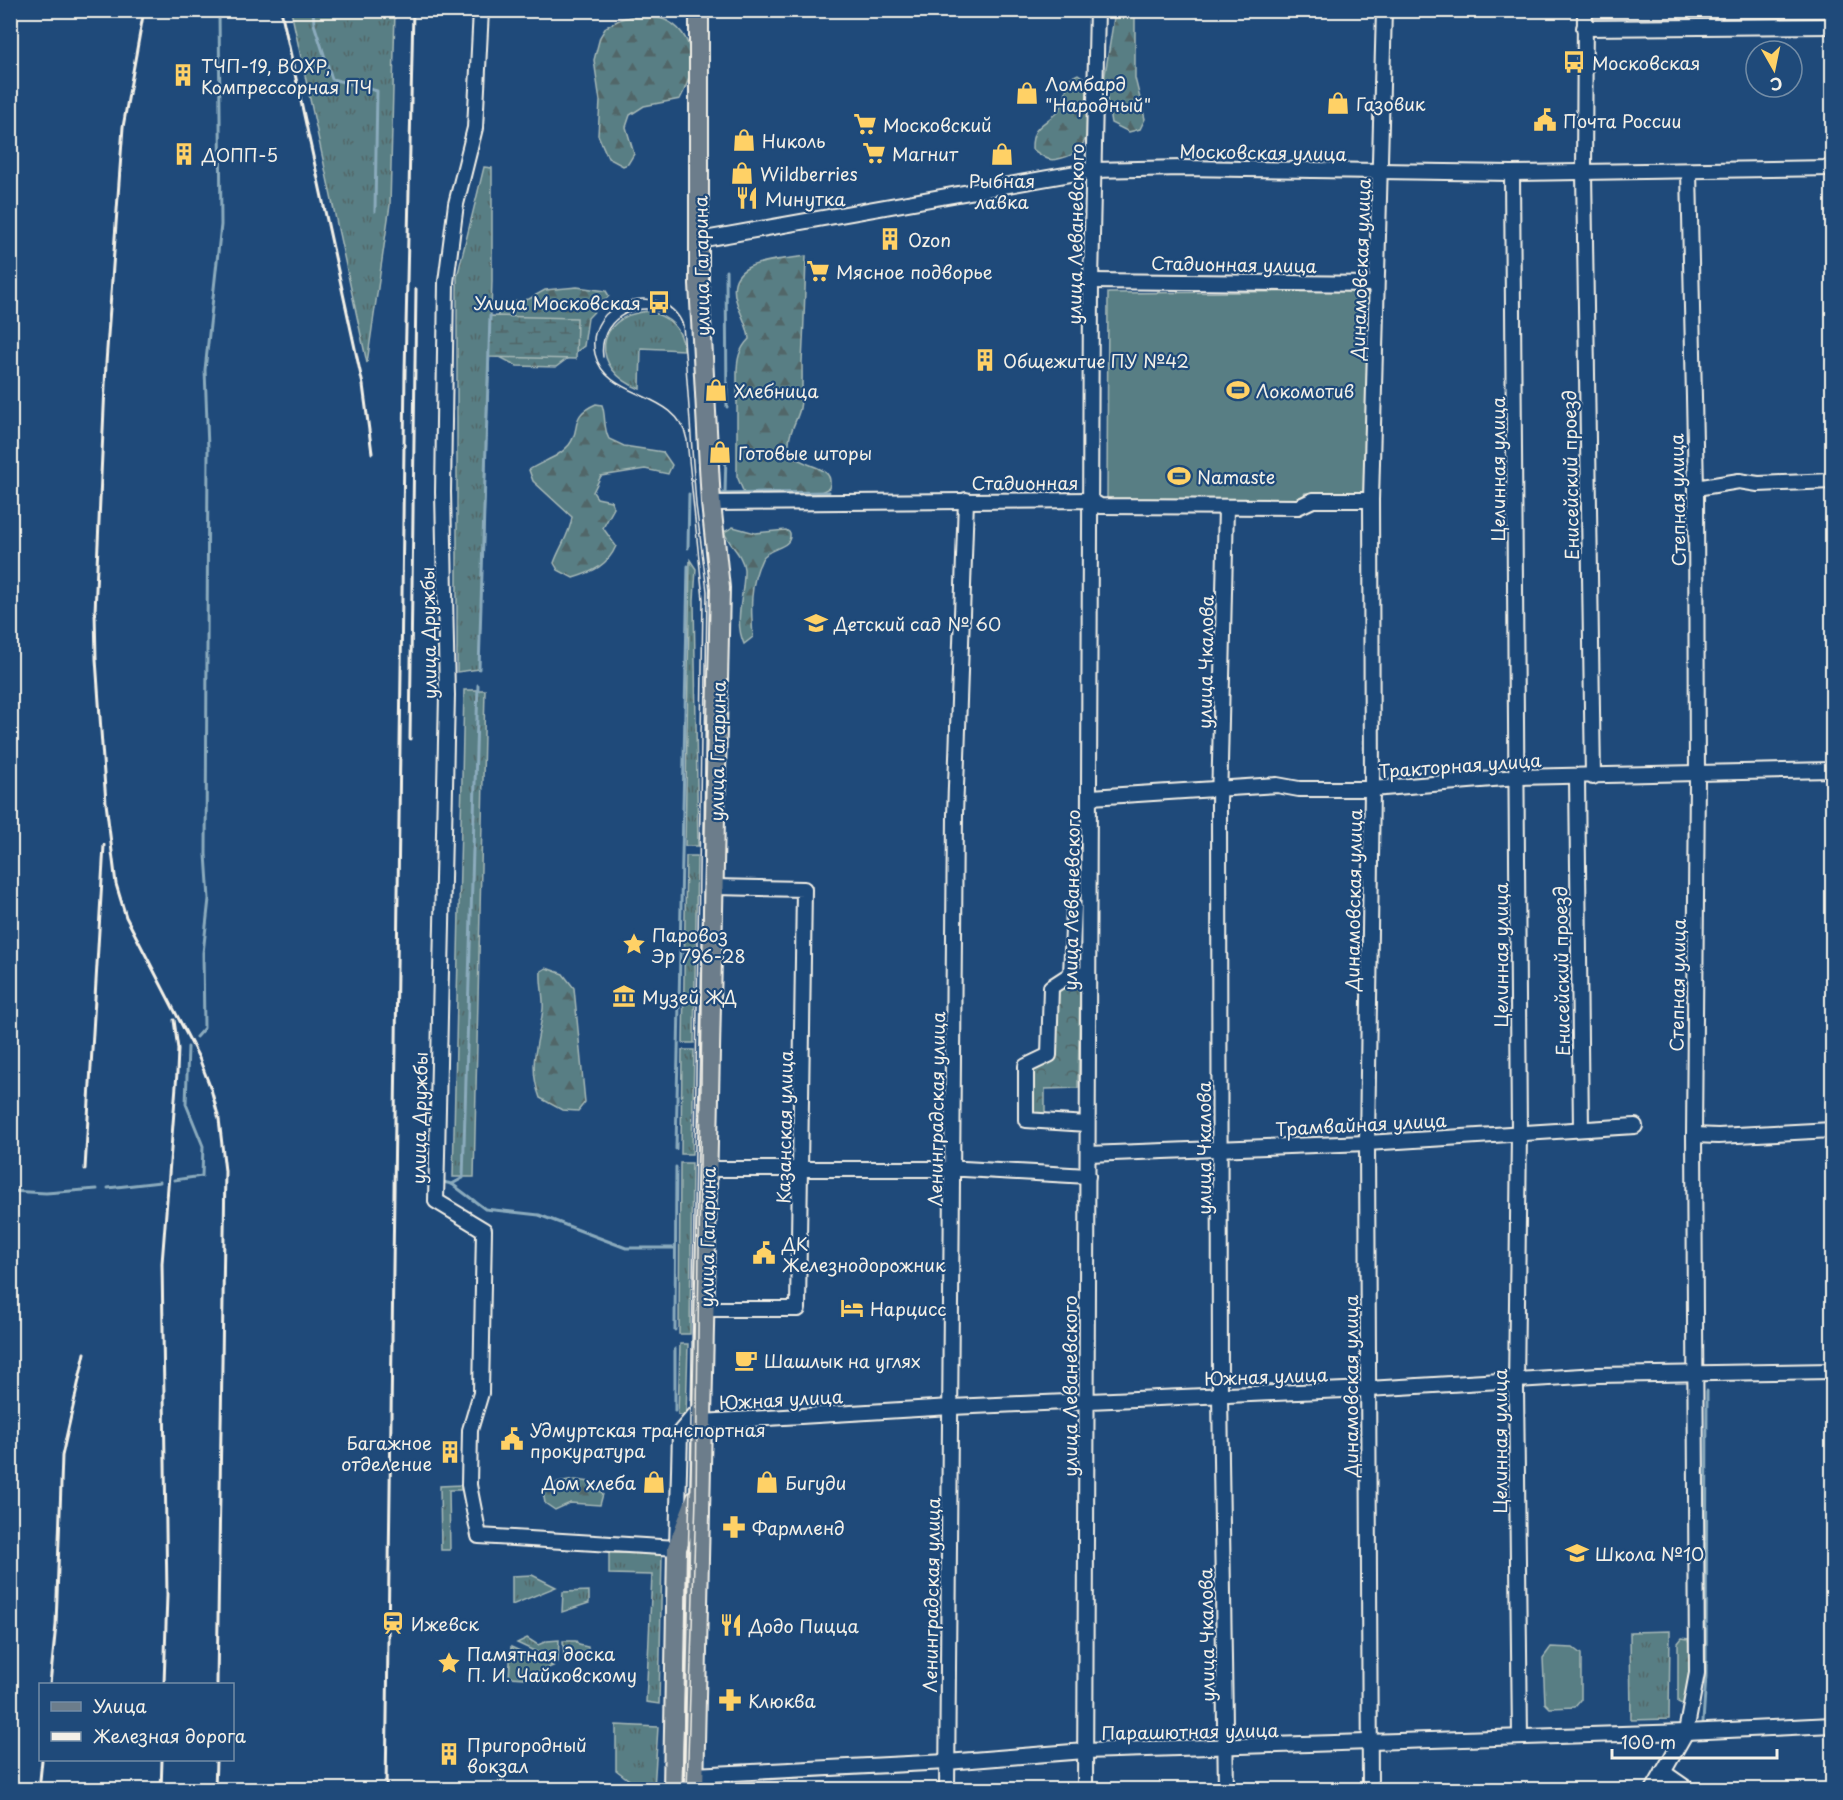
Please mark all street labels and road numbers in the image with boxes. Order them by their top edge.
street label: Московская улица [1179,137,1348,167]
street label: улица Леваневского [1060,143,1090,325]
street label: Динамовская улица [1343,177,1377,361]
street label: улица Гагарина [686,195,716,336]
street label: Стадионная улица [1151,249,1318,279]
street label: Енисейский проезд [1555,390,1585,560]
street label: Целинная улица [1484,396,1511,541]
street label: Степная улица [1662,433,1692,567]
street label: Стадионная [972,469,1078,496]
street label: улица Дружбы [413,567,443,699]
street label: улица Чкалова [1190,594,1220,729]
street label: улица Гагарина [702,680,732,821]
street label: Тракторная улица [1378,746,1543,784]
street label: Динамовская улица [1338,808,1368,992]
street label: улица Леваневского [1056,809,1086,991]
street label: Целинная улица [1487,882,1514,1027]
street label: Енисейский проезд [1546,886,1576,1056]
street label: Степная улица [1662,918,1692,1052]
street label: Ленинградская улица [921,1011,951,1207]
street label: Казанская улица [769,1049,799,1204]
street label: улица Дружбы [404,1052,434,1184]
street label: улица Чкалова [1190,1080,1217,1215]
street label: Трамвайная улица [1275,1106,1448,1142]
street label: улица Гагарина [692,1166,722,1307]
street label: Динамовская улица [1337,1294,1364,1478]
street label: улица Леваневского [1056,1295,1083,1477]
street label: Южная улица [1204,1360,1329,1392]
street label: Целинная улица [1486,1368,1513,1513]
street label: Южная улица [718,1382,844,1416]
street label: Ленинградская улица [916,1497,946,1693]
street label: улица Чкалова [1191,1567,1221,1702]
street label: Парашютная улица [1101,1716,1280,1746]

